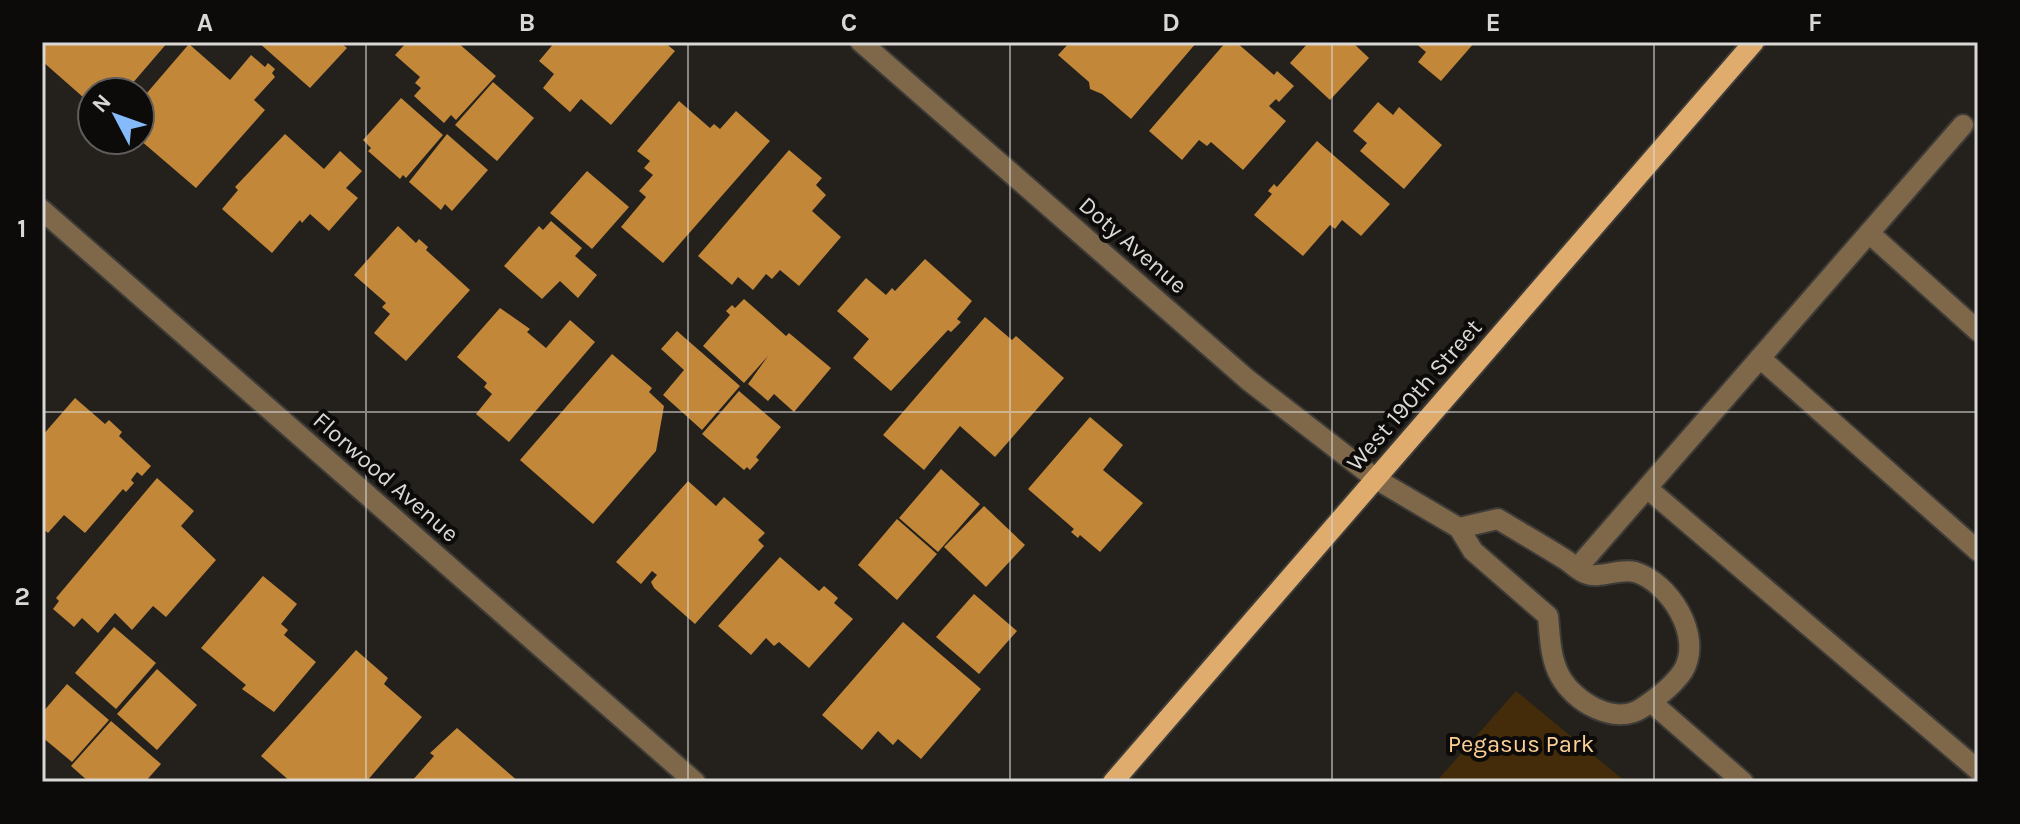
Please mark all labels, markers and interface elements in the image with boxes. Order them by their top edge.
text: A [197,7,213,38]
text: B [519,7,535,38]
text: C [841,7,857,38]
text: D [1162,7,1180,38]
text: E [1485,7,1501,38]
text: F [1808,7,1822,38]
north arrow [76,76,156,156]
text: N [87,89,117,118]
street label: Doty Avenue [1073,191,1193,299]
text: 1 [17,213,27,244]
street label: West 190th Street [1341,314,1487,476]
street label: Florwood Avenue [308,406,464,548]
text: 2 [14,581,30,612]
park label: Pegasus Park [1448,730,1594,758]

